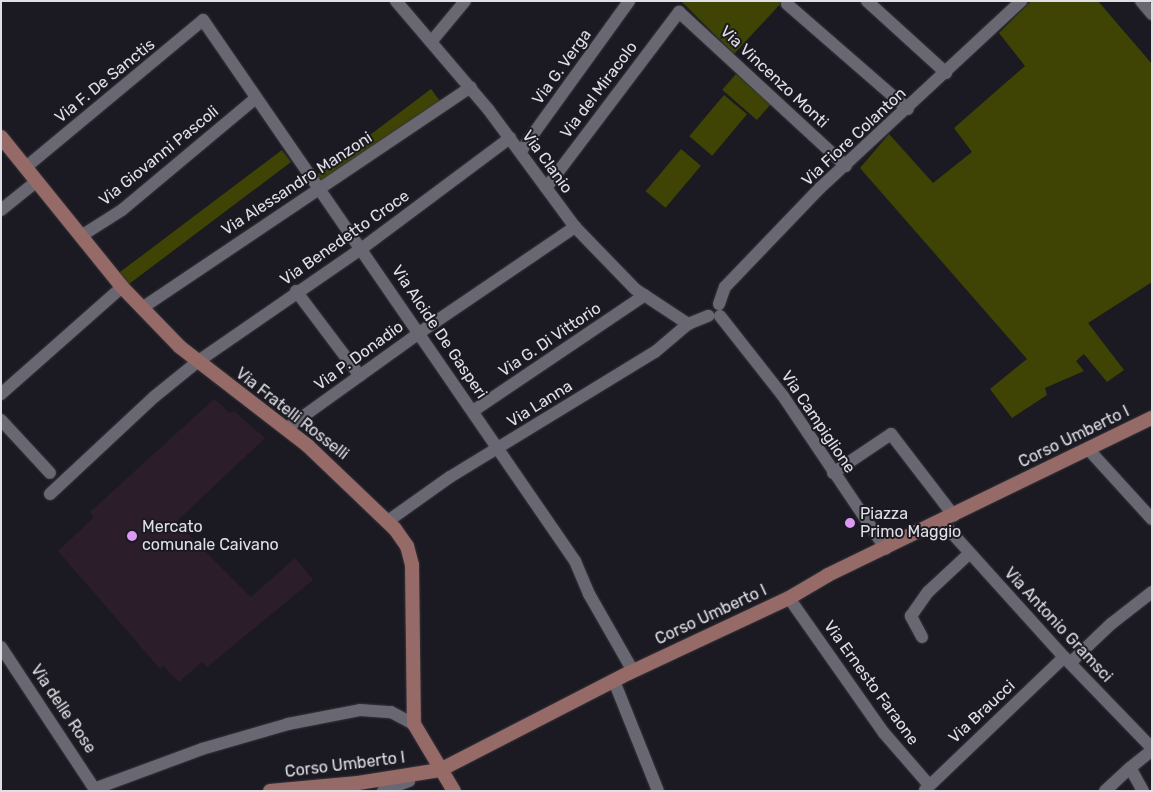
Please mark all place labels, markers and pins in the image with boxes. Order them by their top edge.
place label: Piazza Primo Maggio [860,504,961,542]
place label: Mercato comunale Caivano [142,517,279,555]
marker: Piazza Primo Maggio [844,517,856,529]
marker: Mercato comunale Caivano [126,530,138,542]

